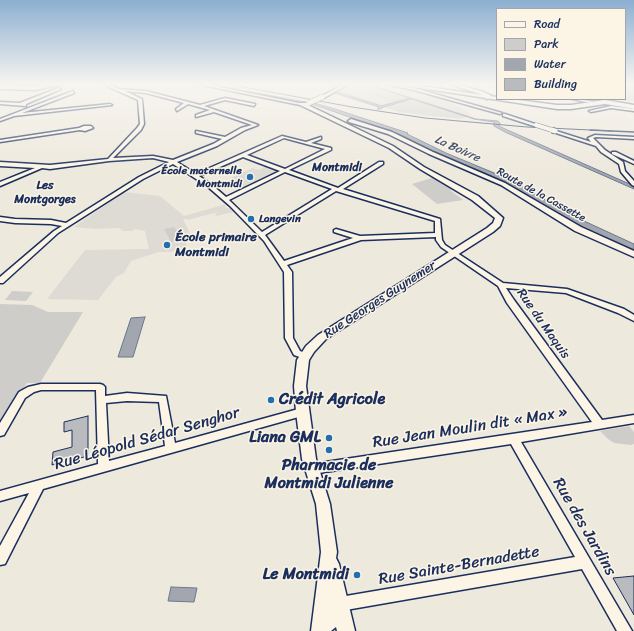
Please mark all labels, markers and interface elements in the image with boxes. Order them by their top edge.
legend [496,8,626,100]
text: Road [534,13,560,35]
text: Park [534,33,559,55]
text: Water [534,53,566,75]
text: Building [534,73,577,95]
water label: La Boivre [432,133,482,165]
district label: Montmidi [312,161,362,175]
place label: École maternelle Montmidi [161,164,242,190]
street label: Route de la Cassette [494,165,588,225]
marker: École maternelle Montmidi [245,172,255,182]
district label: Les Montgorges [14,179,76,207]
place label: Langevin [259,212,301,226]
marker: Langevin [246,214,256,224]
place label: École primaire Montmidi [175,230,257,261]
marker: École primaire Montmidi [162,240,172,250]
street label: Rue Georges Guynemer [321,258,439,342]
street label: Rue du Maquis [513,286,573,362]
place label: Crédit Agricole [279,390,385,410]
marker: Crédit Agricole [266,395,276,405]
street label: Rue Léopold Sédar Senghor [52,403,242,475]
street label: Rue Jean Moulin dit « Max » [371,403,569,453]
place label: Liana GML [249,428,321,448]
marker: Liana GML [324,433,334,443]
marker: Pharmacie de Montmidi Julienne [324,445,334,455]
place label: Pharmacie de Montmidi Julienne [265,456,393,494]
street label: Rue des Jardins [548,475,620,579]
street label: Rue Sainte-Bernadette [377,542,541,590]
place label: Le Montmidi [263,565,349,585]
marker: Le Montmidi [352,570,362,580]

